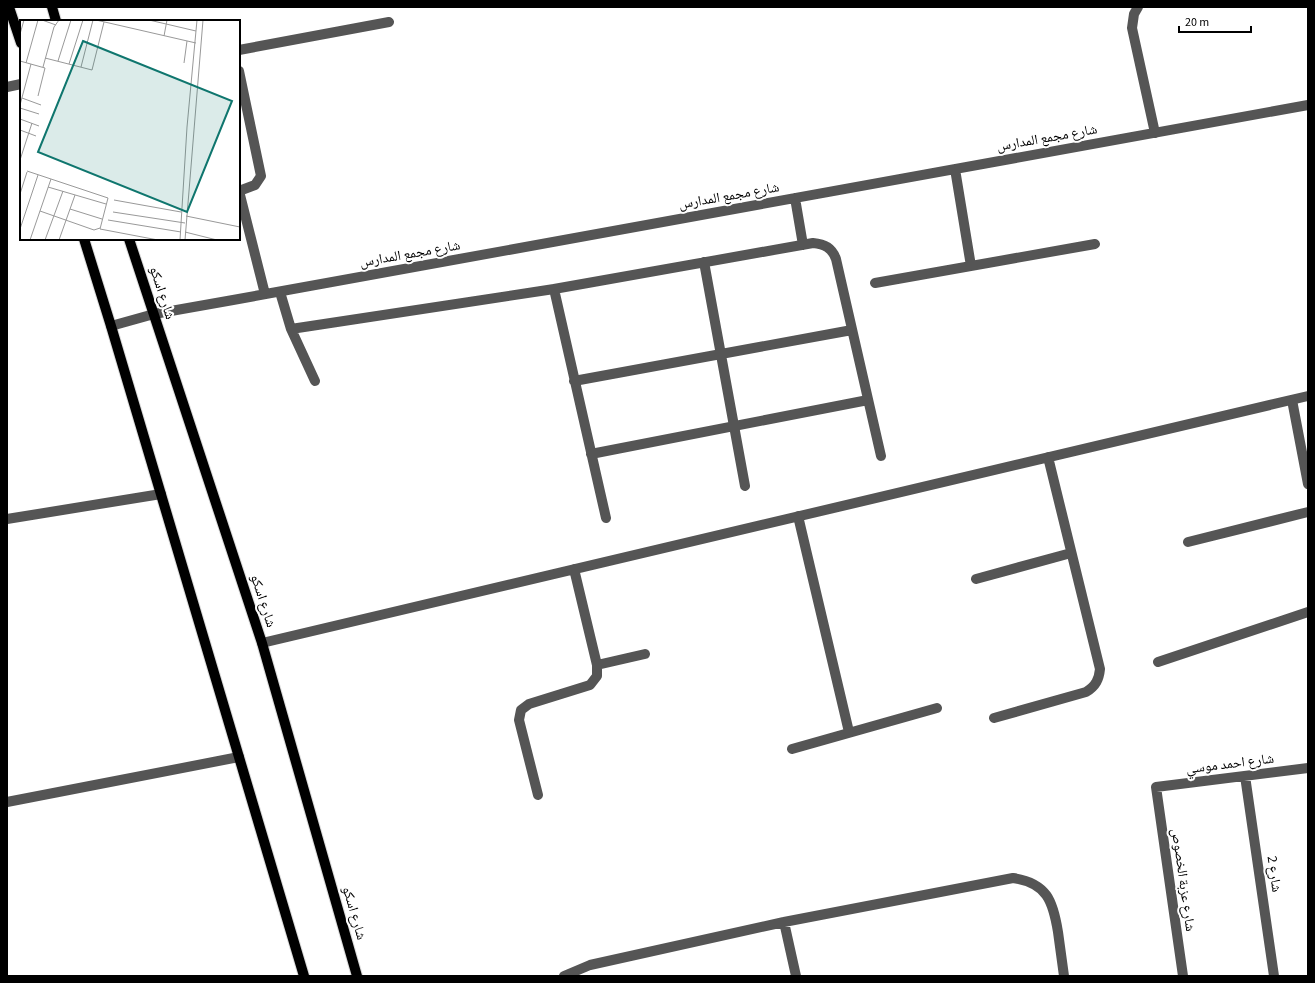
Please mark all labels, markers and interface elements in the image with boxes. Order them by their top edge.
scale bar [1179,8,1251,34]
text: 20 m [1185,14,1209,31]
inset map [20,20,240,240]
street label: شارع مجمع المدارس [995,119,1099,157]
street label: شارع مجمع المدارس [677,177,781,215]
street label: شارع مجمع المدارس [358,235,462,273]
street label: شارع اسكو [144,264,180,322]
street label: شارع اسكو [245,572,281,630]
street label: شارع احمد موسي [1185,749,1275,780]
street label: شارع عزبة الخصوص [1166,827,1200,933]
street label: شارع 2 [1262,855,1286,893]
street label: شارع اسكو [337,884,371,942]

